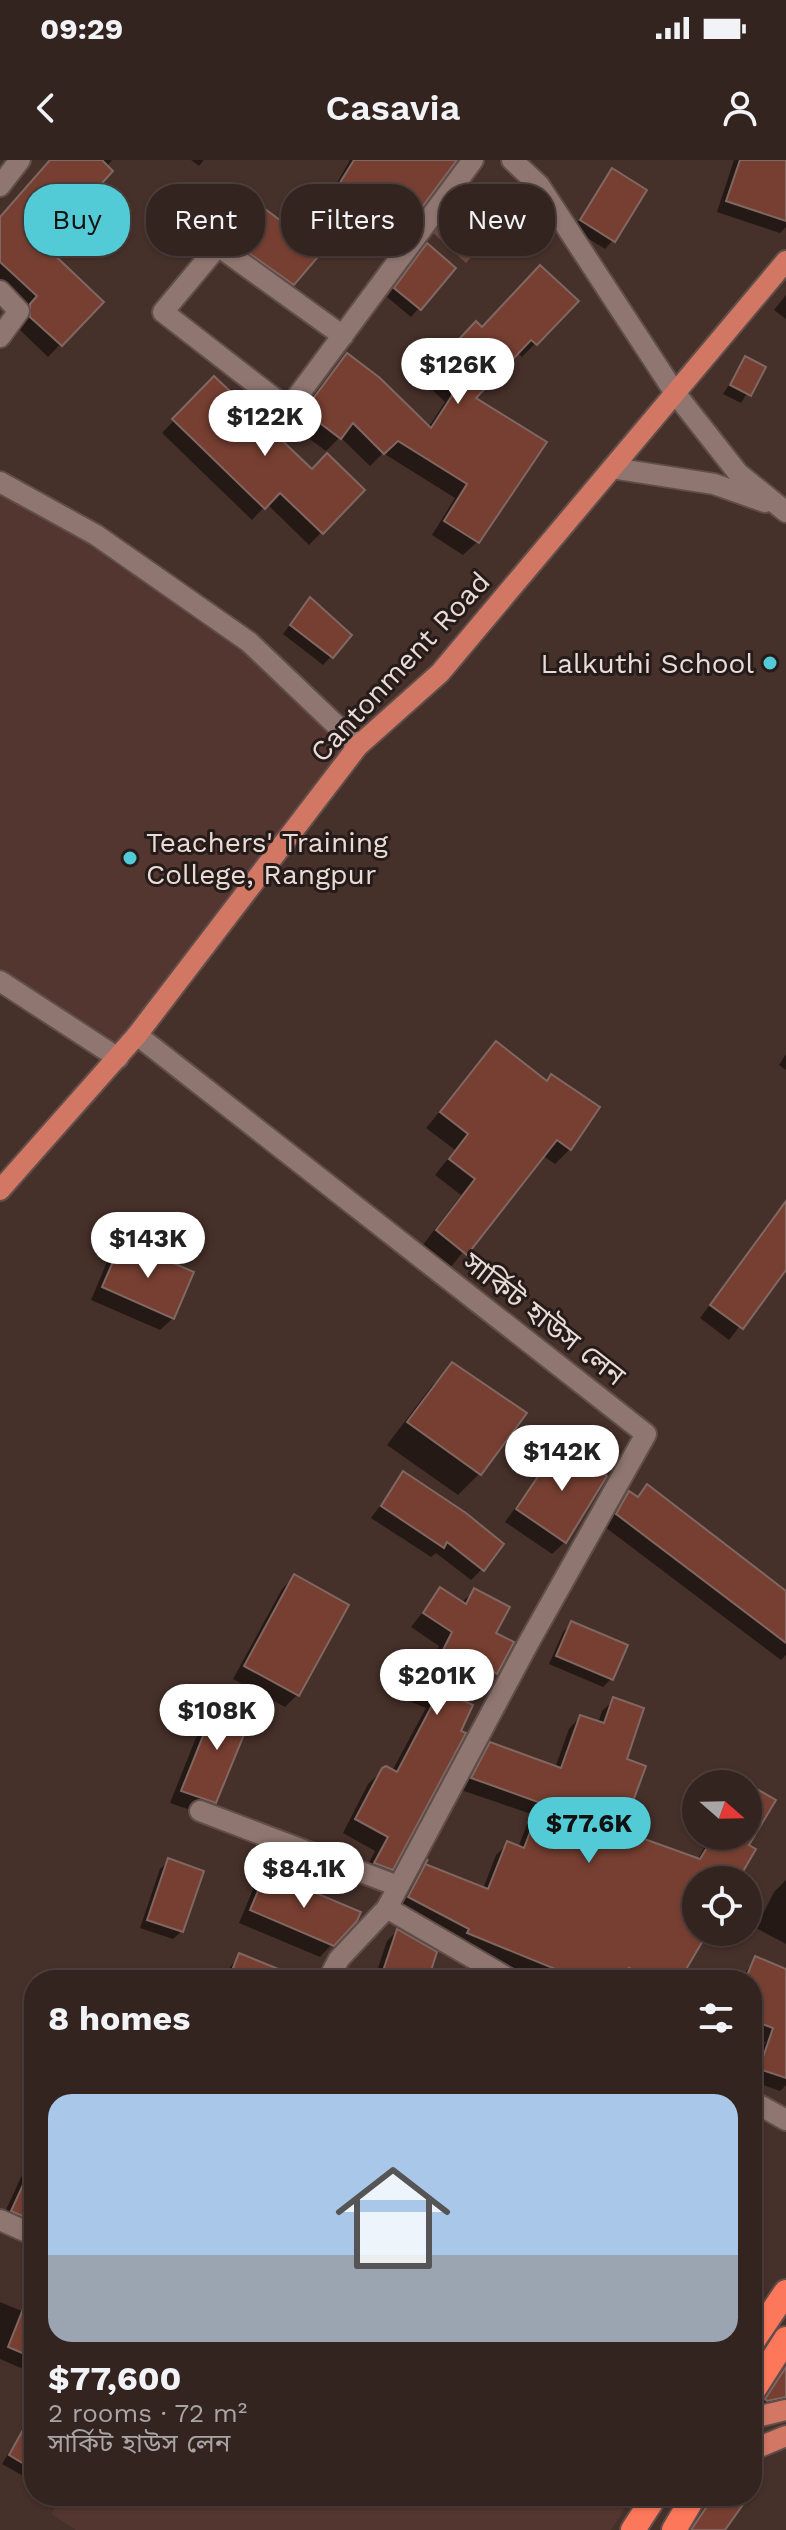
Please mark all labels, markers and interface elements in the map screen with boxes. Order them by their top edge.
text: 09:29 [40,11,123,46]
icon: back [24,86,68,130]
icon: person [718,86,762,130]
text: Casavia [326,87,460,129]
chip: Buy [24,184,130,256]
chip: Rent [146,184,265,256]
chip: Filters [281,184,423,256]
chip: New [439,184,555,256]
pin: $126K [402,338,514,406]
text: $126K [419,349,497,379]
pin: $122K [209,390,321,458]
text: $122K [227,401,303,431]
street label: Cantonment Road [303,565,497,769]
place label: Lalkuthi School [540,647,754,680]
marker: Lalkuthi School [761,654,779,672]
place label: Teachers' Training College, Rangpur [146,826,388,891]
marker: Teachers' Training College, Rangpur [121,849,139,867]
pin: $143K [92,1212,204,1280]
text: $143K [109,1223,187,1253]
street label: সার্কিট হাউস লেন [456,1244,633,1393]
pin: $142K [506,1425,618,1493]
text: $142K [523,1436,601,1466]
pin: $201K [381,1649,493,1717]
text: $201K [398,1660,476,1690]
pin: $108K [161,1684,273,1752]
text: $108K [178,1695,256,1725]
north arrow [682,1770,762,1850]
map controls [682,1770,762,1946]
pin: $77.6K [524,1797,654,1865]
text: $77.6K [546,1808,632,1838]
pin: $84.1K [239,1842,369,1910]
text: $84.1K [262,1853,346,1883]
button: locate [682,1866,762,1946]
icon: filters [694,1996,738,2040]
text: 8 homes [48,1998,190,2038]
icon: home [321,2146,465,2290]
text: $77,600 [48,2358,181,2398]
text: 2 rooms · 72 m² [48,2398,247,2428]
text: সার্কিট হাউস লেন [48,2428,231,2458]

